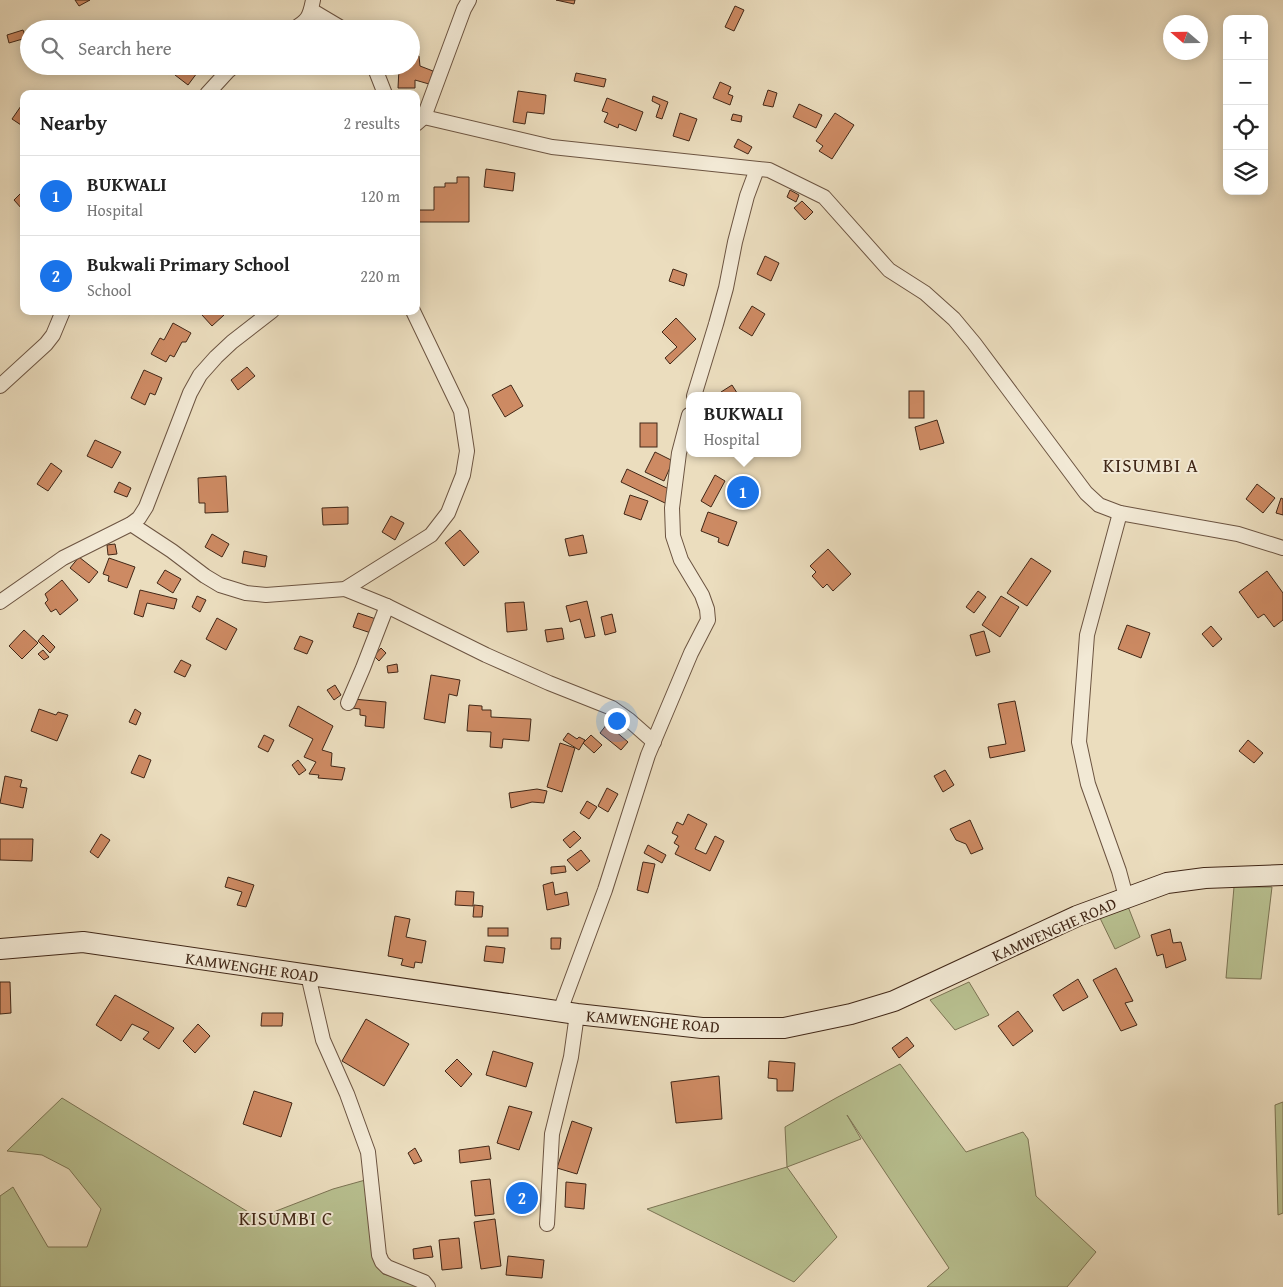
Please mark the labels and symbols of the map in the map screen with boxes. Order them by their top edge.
north arrow [1163,15,1208,60]
district label: KISUMBI A [1103,451,1199,479]
pin: 1 [727,473,759,511]
your location [604,708,630,734]
street label: KAMWENGHE ROAD [988,891,1120,967]
street label: KAMWENGHE ROAD [184,946,320,988]
street label: KAMWENGHE ROAD [585,1003,721,1039]
pin: 2 [506,1179,538,1217]
district label: KISUMBI C [239,1204,333,1232]

